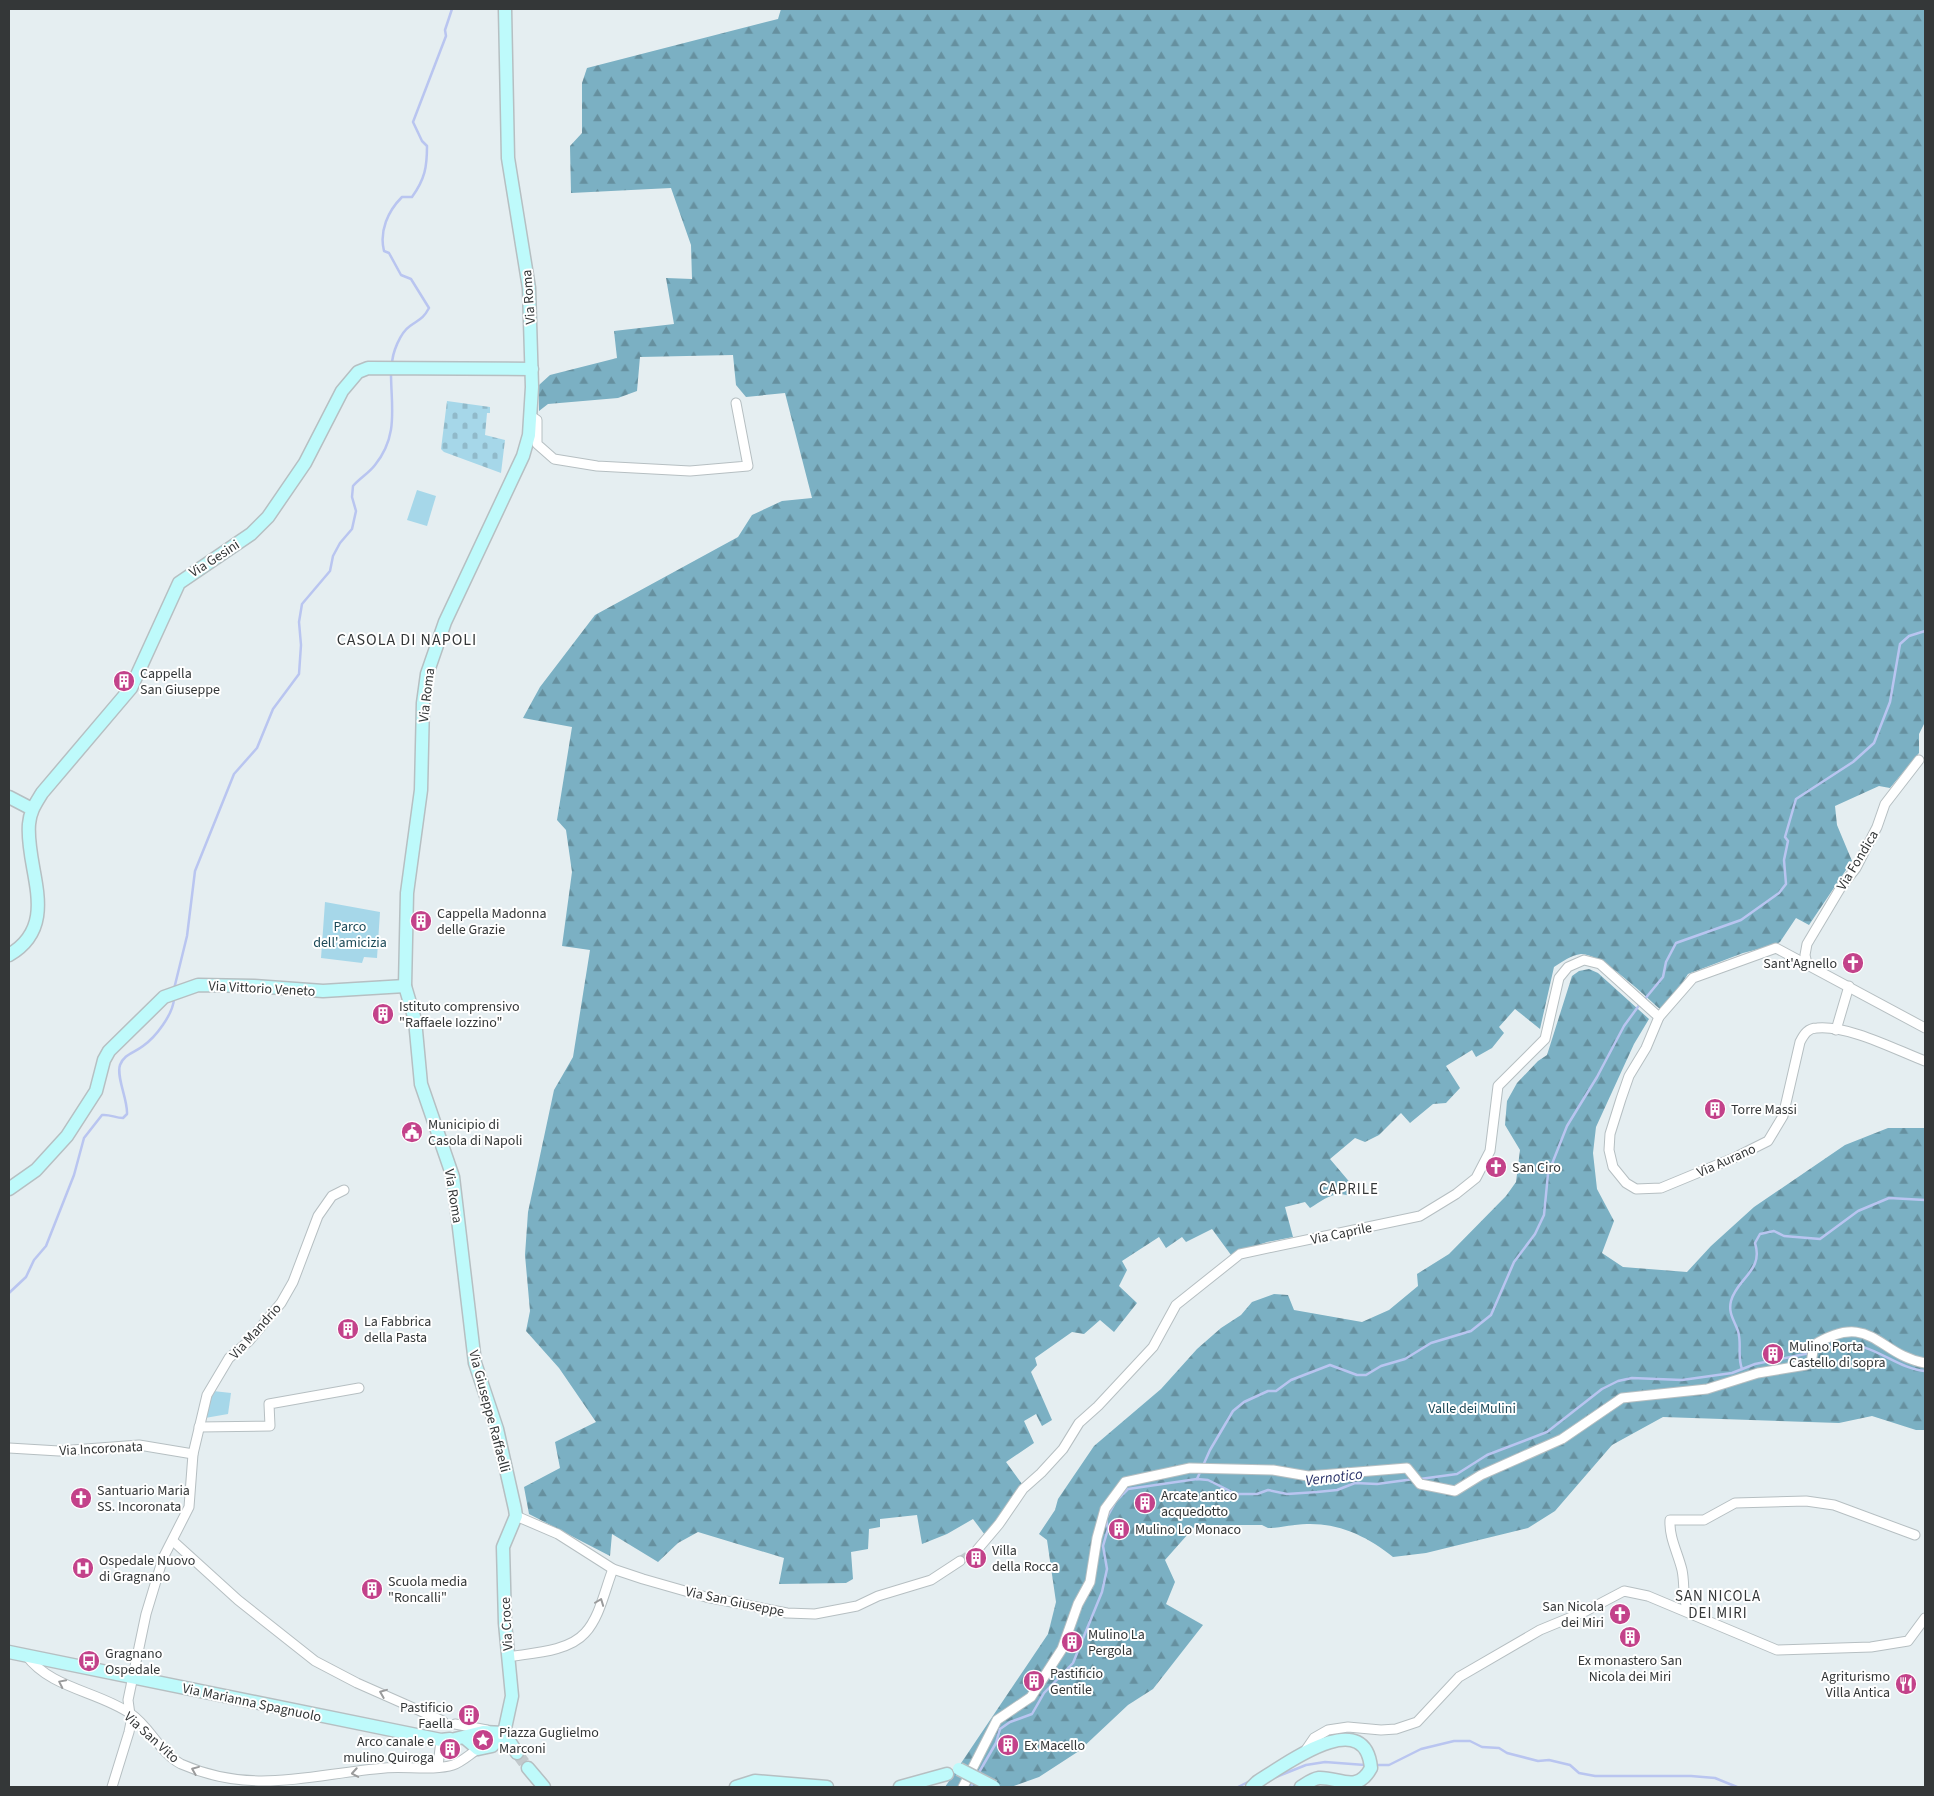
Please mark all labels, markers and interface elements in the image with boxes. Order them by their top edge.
street label: Via Roma [517,269,541,325]
street label: Via Gesini [185,535,244,583]
district label: CASOLA DI NAPOLI [337,629,477,651]
place label: Cappella San Giuseppe [140,664,220,700]
street label: Via Roma [414,667,440,723]
building icon: Cappella San Giuseppe [112,669,136,693]
street label: Via Fondica [1832,827,1884,894]
place label: Cappella Madonna delle Grazie [437,904,547,940]
building icon: Cappella Madonna delle Grazie [409,909,433,933]
park label: Parco dell'amicizia [313,917,387,953]
church icon: Sant'Agnello [1841,951,1865,975]
place label: Sant'Agnello [1763,954,1837,974]
street label: Via Vittorio Veneto [208,976,316,1002]
place label: Istituto comprensivo "Raffaele Iozzino" [399,997,519,1033]
building icon: Istituto comprensivo "Raffaele Iozzino" [371,1002,395,1026]
building icon: Torre Massi [1703,1097,1727,1121]
place label: Torre Massi [1731,1100,1797,1120]
place label: Municipio di Casola di Napoli [428,1115,522,1151]
public building icon: Municipio di Casola di Napoli [400,1120,424,1144]
street label: Via Aurano [1694,1139,1759,1183]
church icon: San Ciro [1484,1155,1508,1179]
place label: San Ciro [1512,1158,1561,1178]
street label: Via Roma [439,1168,467,1225]
district label: CAPRILE [1319,1179,1379,1200]
street label: Via Caprile [1309,1218,1374,1250]
street label: Via Mandrio [225,1299,286,1364]
place label: La Fabbrica della Pasta [364,1312,431,1348]
building icon: La Fabbrica della Pasta [336,1317,360,1341]
place label: Mulino Porta Castello di sopra [1789,1337,1885,1373]
building icon: Mulino Porta Castello di sopra [1761,1342,1785,1366]
street label: Via Giuseppe Raffaelli [463,1348,515,1475]
park label: Valle dei Mulini [1428,1399,1516,1419]
street label: Via Incoronata [59,1437,143,1461]
water label: Vernotico [1304,1464,1364,1491]
place label: Santuario Maria SS. Incoronata [97,1481,190,1517]
church icon: Santuario Maria SS. Incoronata [69,1486,93,1510]
place label: Arcate antico acquedotto [1161,1486,1237,1522]
building icon: Arcate antico acquedotto [1133,1491,1157,1515]
building icon: Mulino Lo Monaco [1107,1517,1131,1541]
place label: Mulino Lo Monaco [1135,1520,1241,1540]
place label: Villa della Rocca [992,1541,1059,1577]
building icon: Villa della Rocca [964,1546,988,1570]
place label: Ospedale Nuovo di Gragnano [99,1551,195,1587]
hospital icon: Ospedale Nuovo di Gragnano [71,1556,95,1580]
place label: Scuola media "Roncalli" [388,1572,467,1608]
building icon: Scuola media "Roncalli" [360,1577,384,1601]
street label: Via San Giuseppe [684,1582,786,1622]
district label: SAN NICOLA DEI MIRI [1675,1586,1761,1624]
street label: Via Croce [496,1596,518,1651]
place label: San Nicola dei Miri [1542,1597,1604,1633]
one-way arrow [594,1598,604,1607]
church icon: San Nicola dei Miri [1608,1602,1632,1626]
place label: Mulino La Pergola [1088,1625,1145,1661]
building icon: Ex monastero San Nicola dei Miri [1618,1625,1642,1649]
building icon: Mulino La Pergola [1060,1630,1084,1654]
place label: Gragnano Ospedale [105,1644,162,1680]
bus stop icon: Gragnano Ospedale [77,1649,101,1673]
place label: Ex monastero San Nicola dei Miri [1578,1651,1682,1687]
place label: Pastificio Gentile [1050,1664,1103,1700]
place label: Agriturismo Villa Antica [1821,1667,1890,1703]
building icon: Pastificio Gentile [1022,1669,1046,1693]
restaurant icon: Agriturismo Villa Antica [1894,1672,1918,1696]
one-way arrow [58,1678,67,1689]
street label: Via Marianna Spagnuolo [181,1678,323,1727]
one-way arrow [379,1689,388,1699]
place label: Pastificio Faella [400,1698,453,1734]
building icon: Pastificio Faella [457,1703,481,1727]
street label: Via San Vito [119,1707,183,1768]
place label: Piazza Guglielmo Marconi [499,1723,599,1759]
place icon: Piazza Guglielmo Marconi [471,1728,495,1752]
place label: Arco canale e mulino Quiroga [343,1732,434,1768]
building icon: Ex Macello [996,1733,1020,1757]
place label: Ex Macello [1024,1736,1085,1756]
building icon: Arco canale e mulino Quiroga [438,1737,462,1761]
one-way arrow [192,1766,200,1776]
one-way arrow [351,1767,359,1777]

